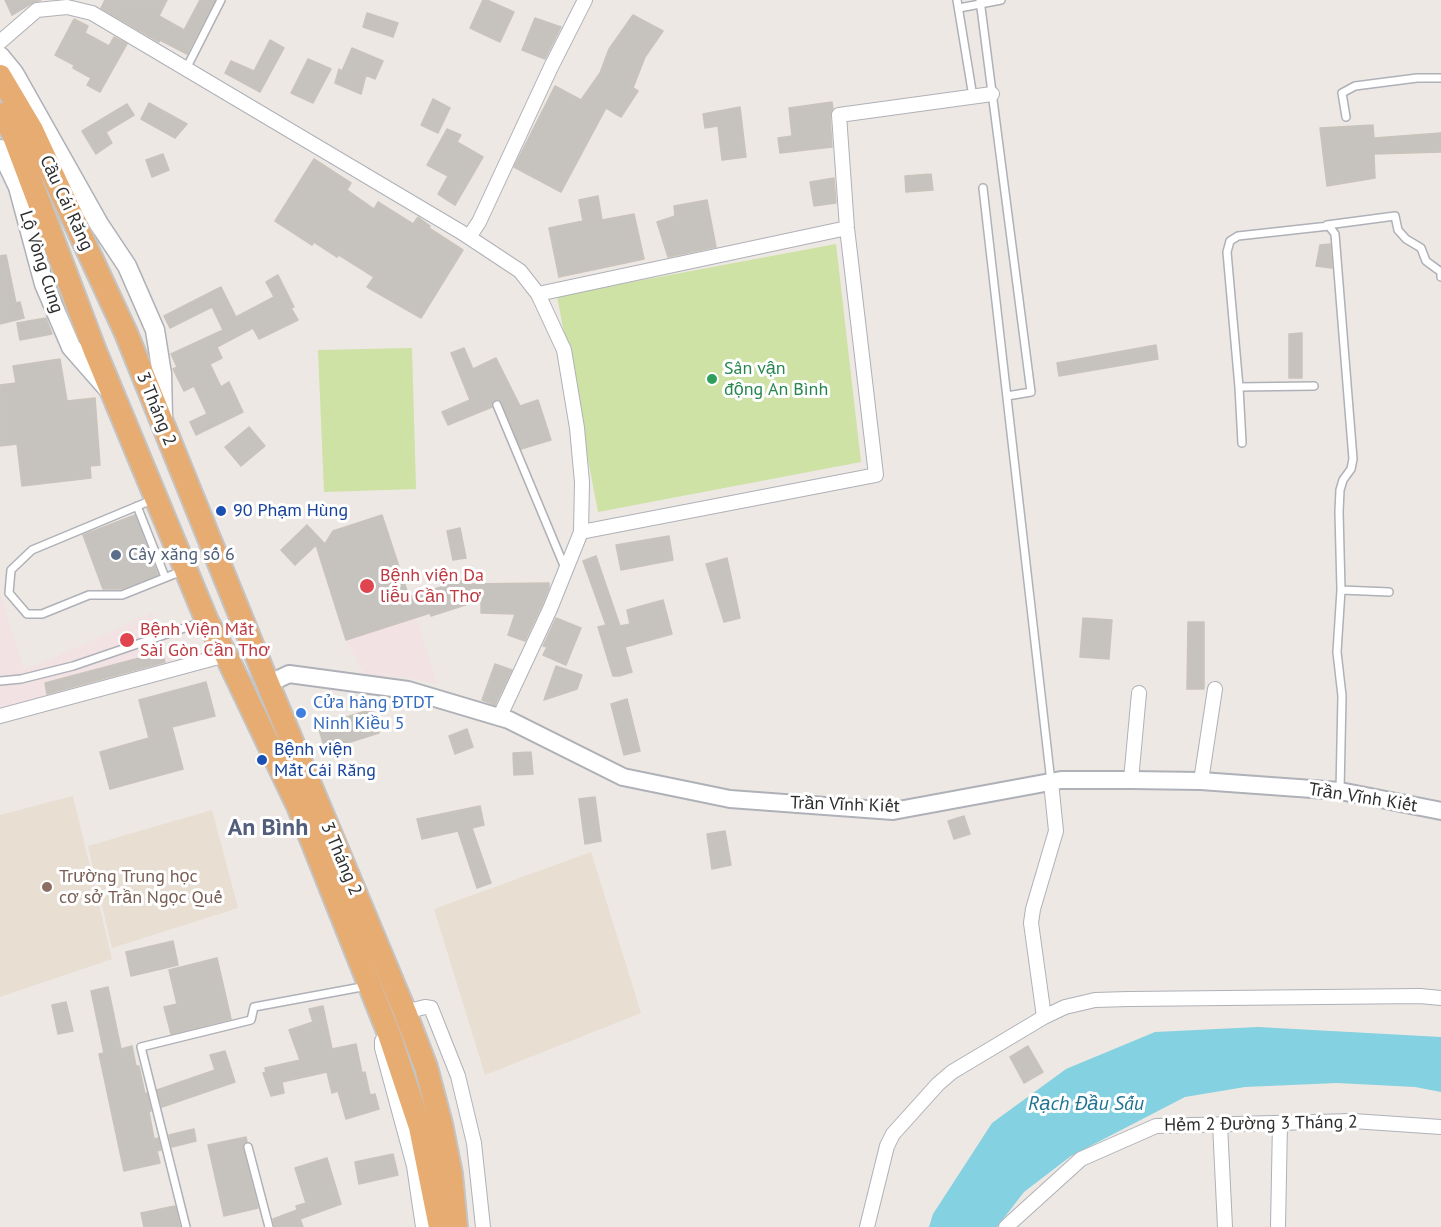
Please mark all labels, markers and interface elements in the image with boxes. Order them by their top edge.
street label: Cầu Cái Răng [35,152,97,254]
street label: Lộ Vòng Cung [14,208,68,316]
place label: Sân vận động An Bình [724,358,828,400]
street label: 3 Tháng 2 [131,369,181,449]
marker: Sân vận động An Bình [705,372,719,386]
place label: 90 Phạm Hùng [233,500,348,522]
marker: 90 Phạm Hùng [214,504,228,518]
place label: Cây xăng số 6 [128,544,235,566]
marker: Cây xăng số 6 [109,548,123,562]
place label: Bệnh viện Da liễu Cần Thơ [380,565,484,608]
marker: Bệnh viện Da liễu Cần Thơ [358,577,376,595]
place label: Bệnh Viện Mắt Sài Gòn Cần Thơ [140,619,270,662]
marker: Bệnh Viện Mắt Sài Gòn Cần Thơ [118,631,136,649]
place label: Cửa hàng ĐTDT Ninh Kiều 5 [313,692,434,734]
marker: Cửa hàng ĐTDT Ninh Kiều 5 [294,706,308,720]
place label: Bệnh viện Mắt Cái Răng [274,739,376,782]
marker: Bệnh viện Mắt Cái Răng [255,753,269,767]
street label: Trần Vĩnh Kiết [1307,779,1419,817]
street label: Trần Vĩnh Kiết [790,792,900,818]
district label: An Bình [228,814,308,842]
street label: 3 Tháng 2 [316,819,366,899]
place label: Trường Trung học cơ sở Trần Ngọc Quế [59,866,223,908]
marker: Trường Trung học cơ sở Trần Ngọc Quế [40,880,54,894]
water label: Rạch Đầu Sấu [1028,1092,1144,1116]
street label: Hẻm 2 Đường 3 Tháng 2 [1164,1112,1358,1136]

